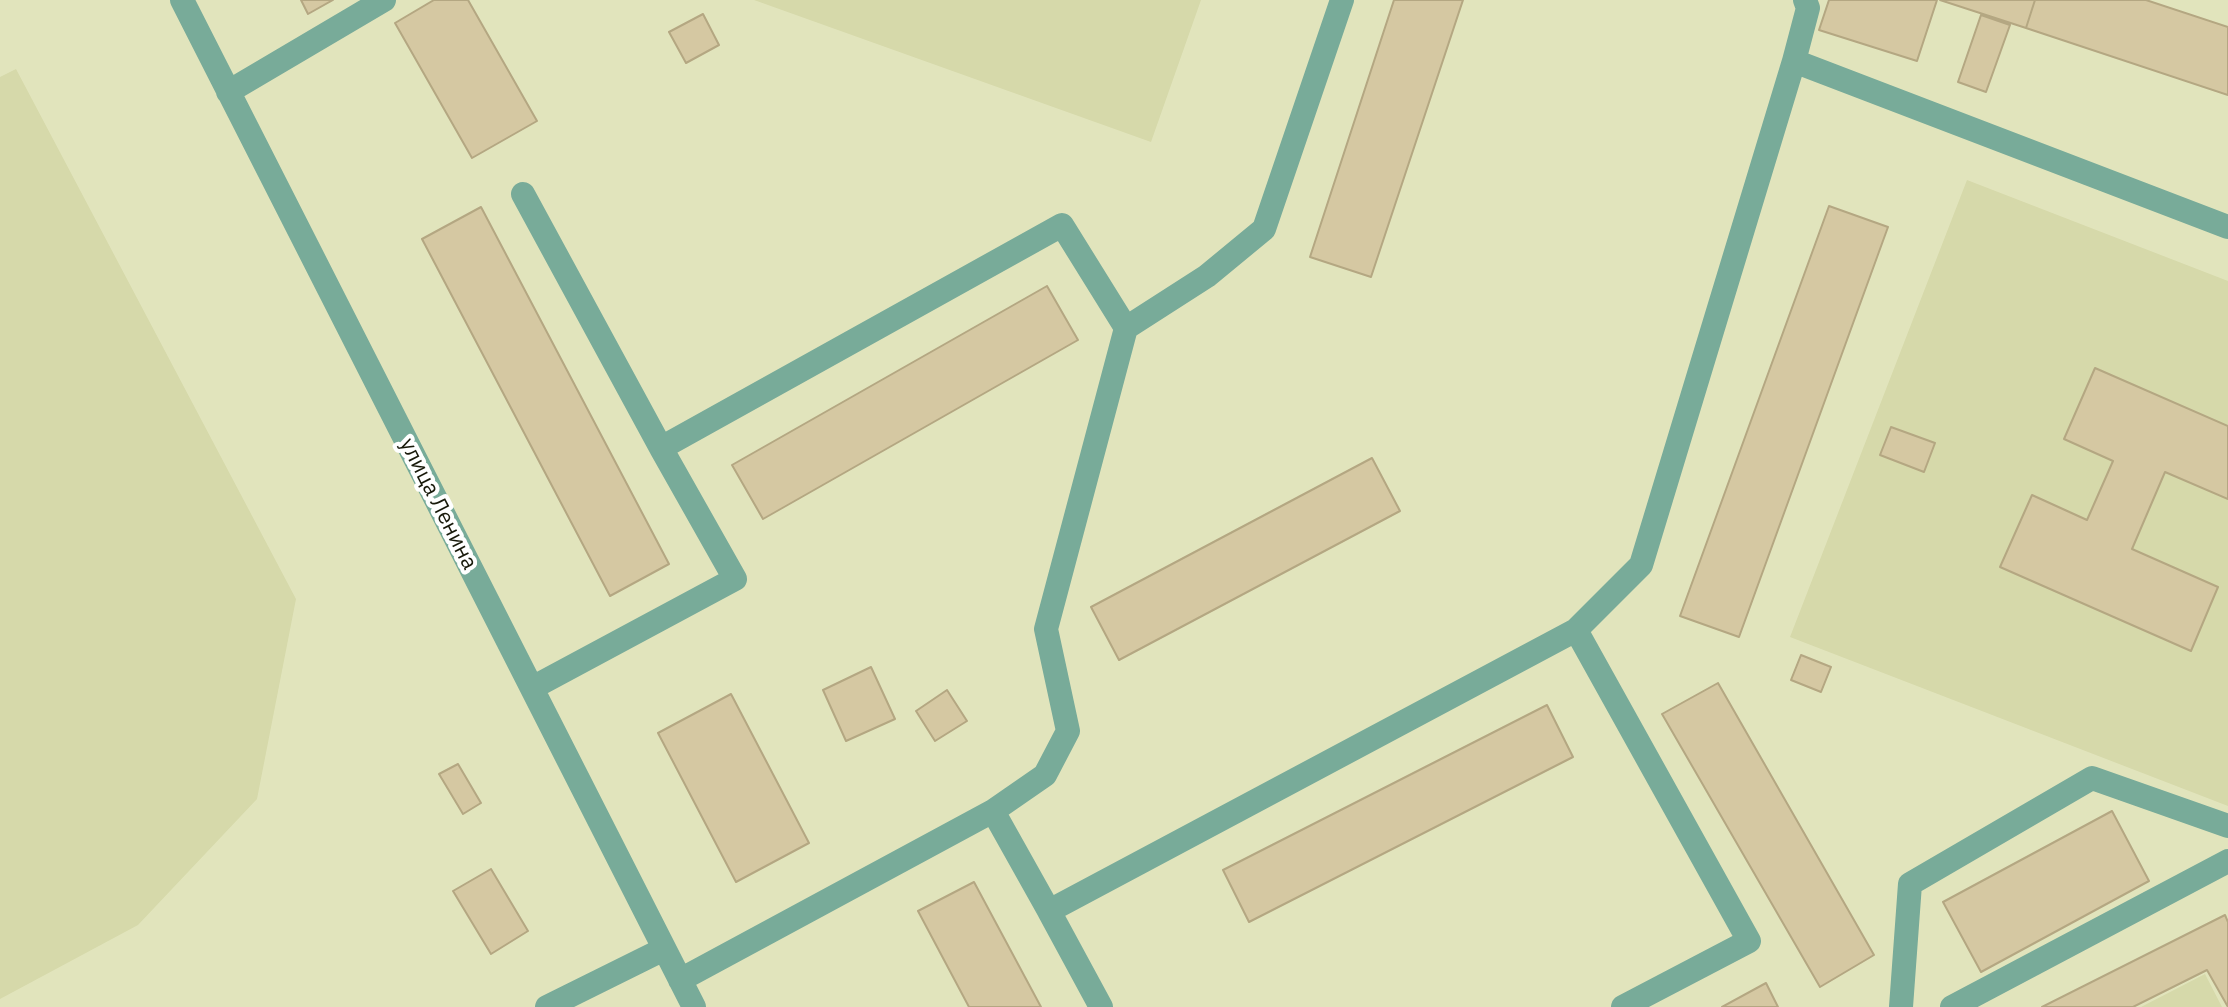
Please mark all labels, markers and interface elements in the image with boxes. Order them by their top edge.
street label: улица Ленина [394,434,482,574]

